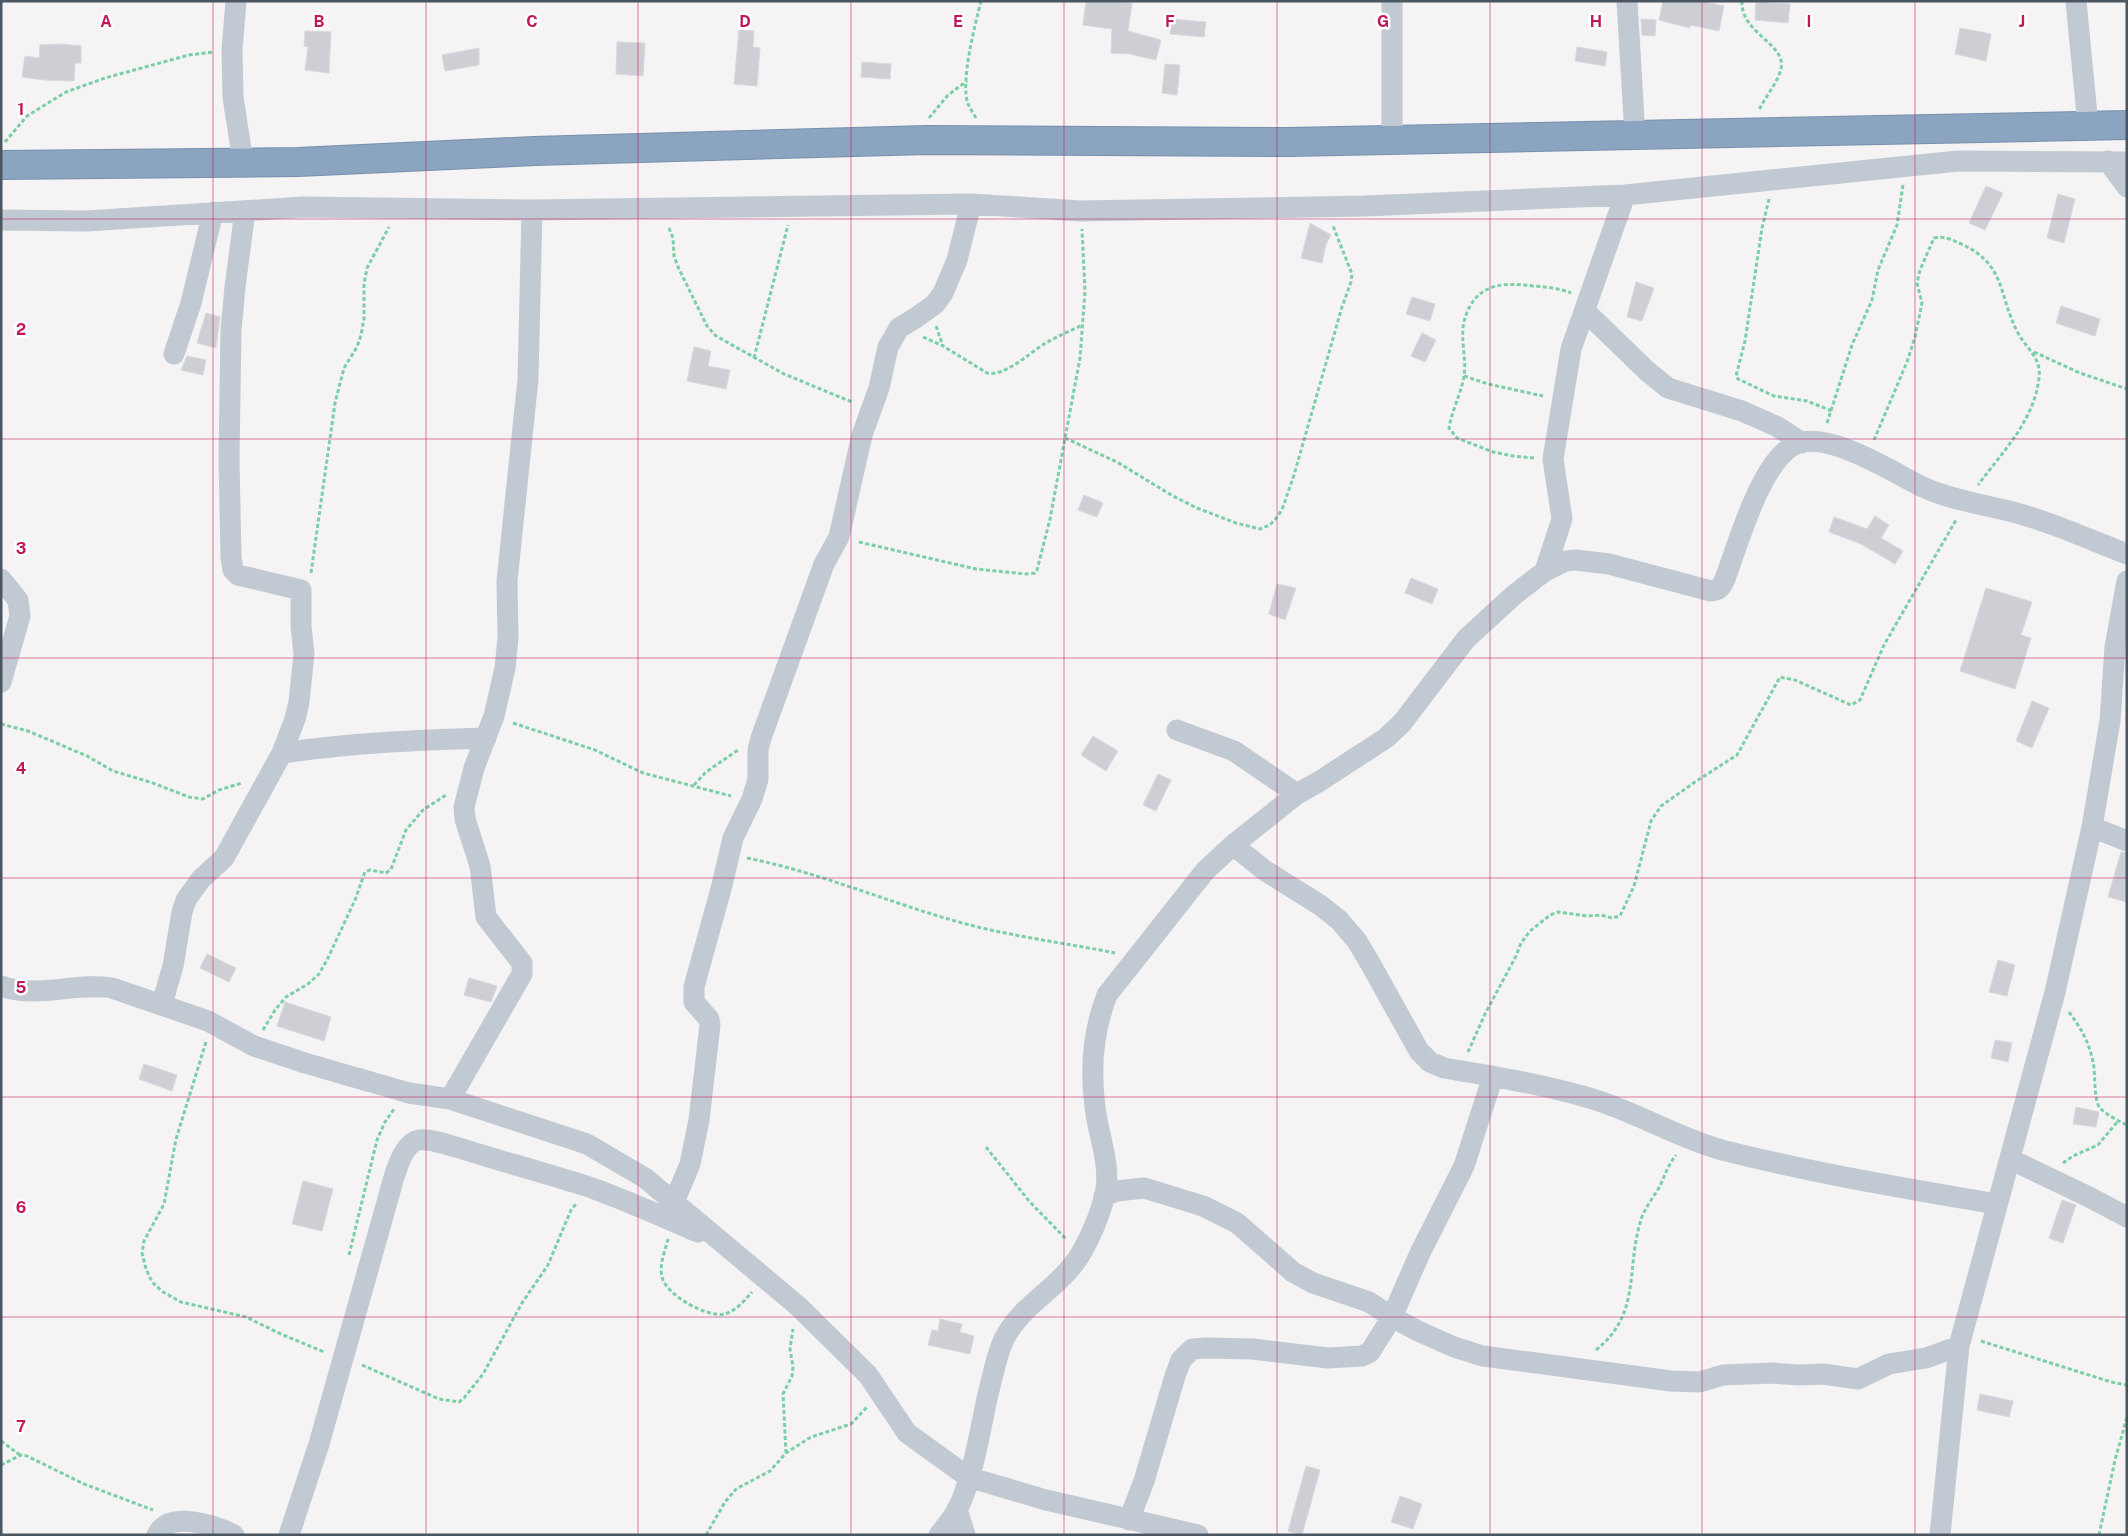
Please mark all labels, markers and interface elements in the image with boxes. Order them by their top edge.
text: A [100,12,112,31]
text: B [314,12,325,31]
text: C [526,12,538,31]
text: D [739,12,751,31]
text: E [953,12,963,31]
text: F [1165,12,1175,31]
text: G [1377,12,1389,31]
text: H [1590,12,1602,31]
text: I [1807,12,1811,31]
text: J [2019,12,2025,31]
text: 1 [18,100,24,119]
text: 2 [16,320,26,339]
text: 3 [16,539,26,558]
text: 4 [16,759,27,778]
text: 5 [16,978,27,997]
text: 6 [16,1198,26,1217]
text: 7 [16,1417,26,1436]

